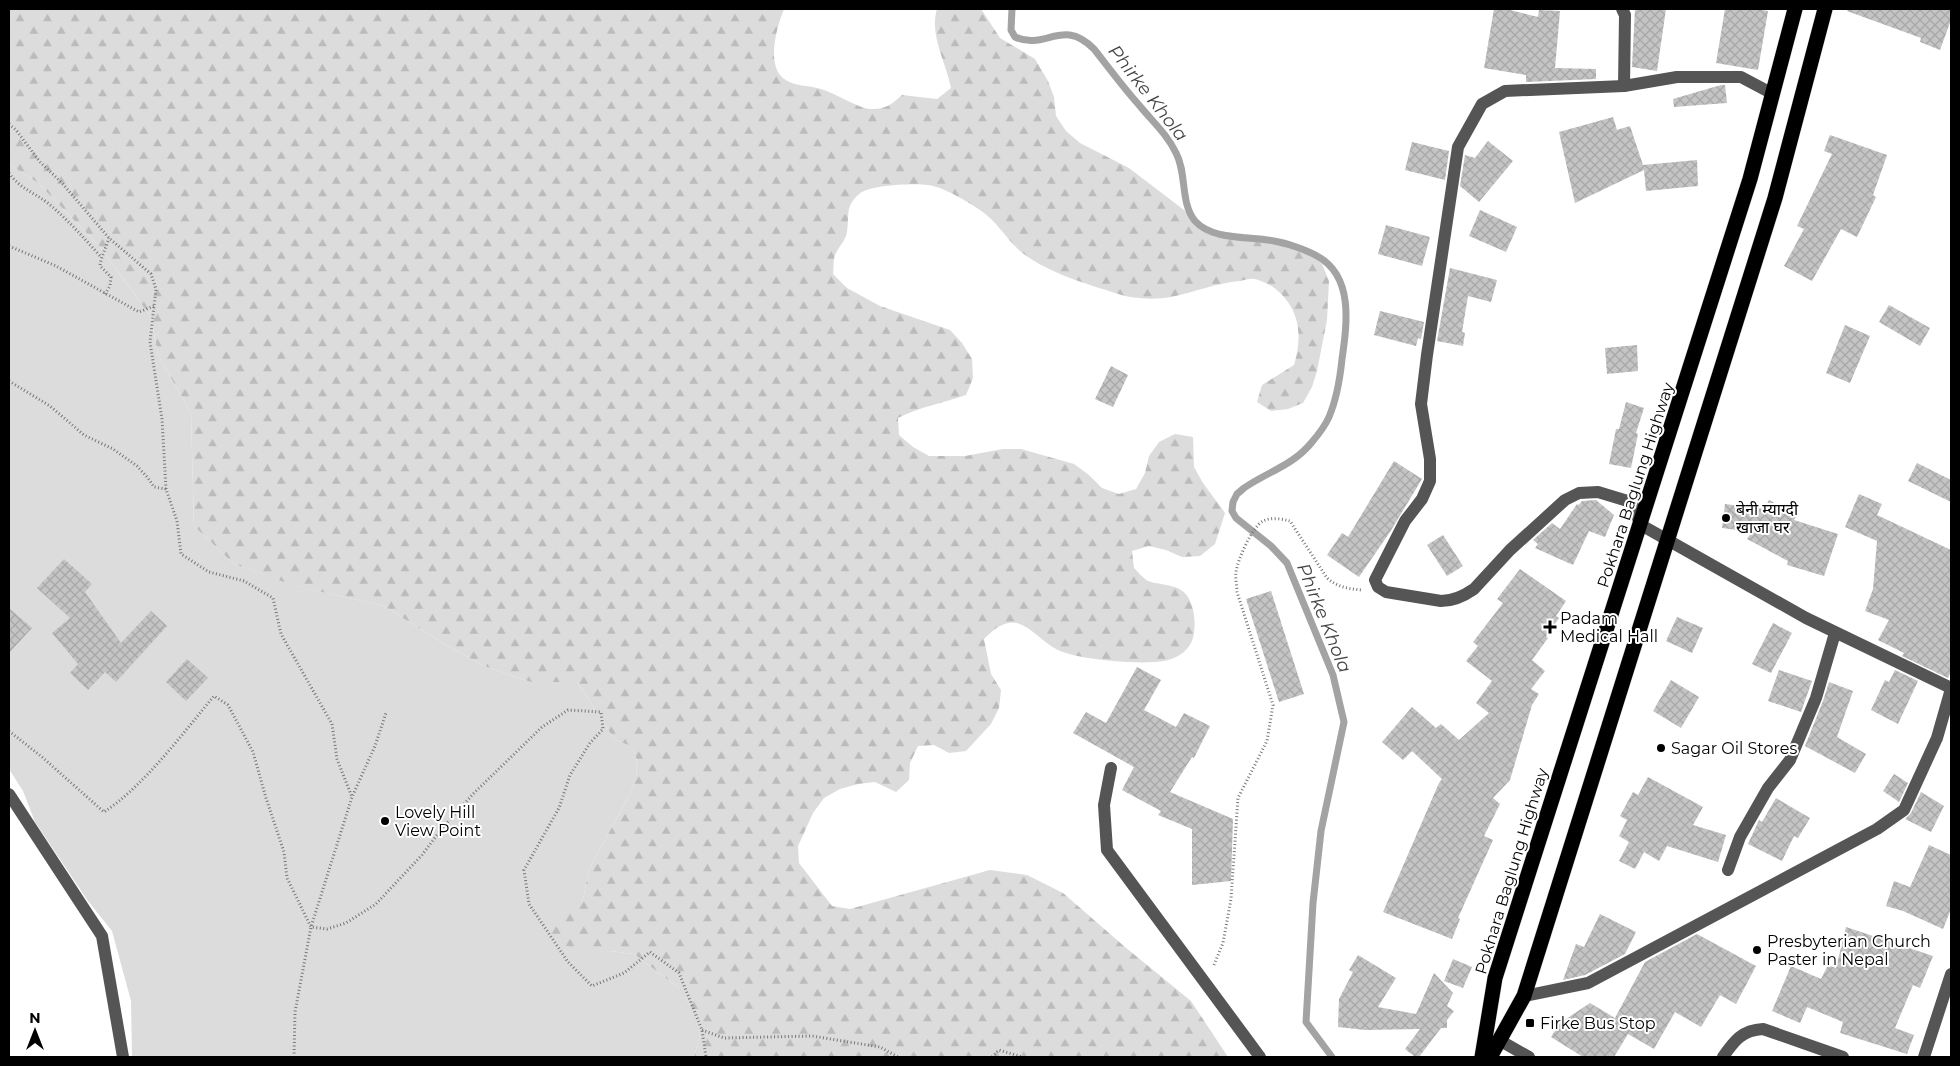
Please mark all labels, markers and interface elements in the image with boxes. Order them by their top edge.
water label: Phirke Khola [1104,40,1192,146]
street label: Pokhara Baglung Highway [1593,380,1678,590]
place label: बेनी म्याग्दी खाजा घर [1736,500,1799,537]
marker: बेनी म्याग्दी खाजा घर [1720,512,1732,524]
water label: Phirke Khola [1292,560,1356,676]
place label: Padam Medical Hall [1560,609,1658,646]
marker: Padam Medical Hall [1544,621,1556,633]
place label: Sagar Oil Stores [1671,739,1797,758]
marker: Sagar Oil Stores [1655,742,1667,754]
street label: Pokhara Baglung Highway [1471,765,1552,976]
place label: Lovely Hill View Point [395,803,481,840]
marker: Lovely Hill View Point [379,815,391,827]
place label: Presbyterian Church Paster in Nepal [1767,932,1931,969]
marker: Presbyterian Church Paster in Nepal [1751,944,1763,956]
north arrow [10,1006,60,1056]
text: N [29,1009,41,1027]
place label: Firke Bus Stop [1540,1014,1656,1033]
marker: Firke Bus Stop [1524,1017,1536,1029]

